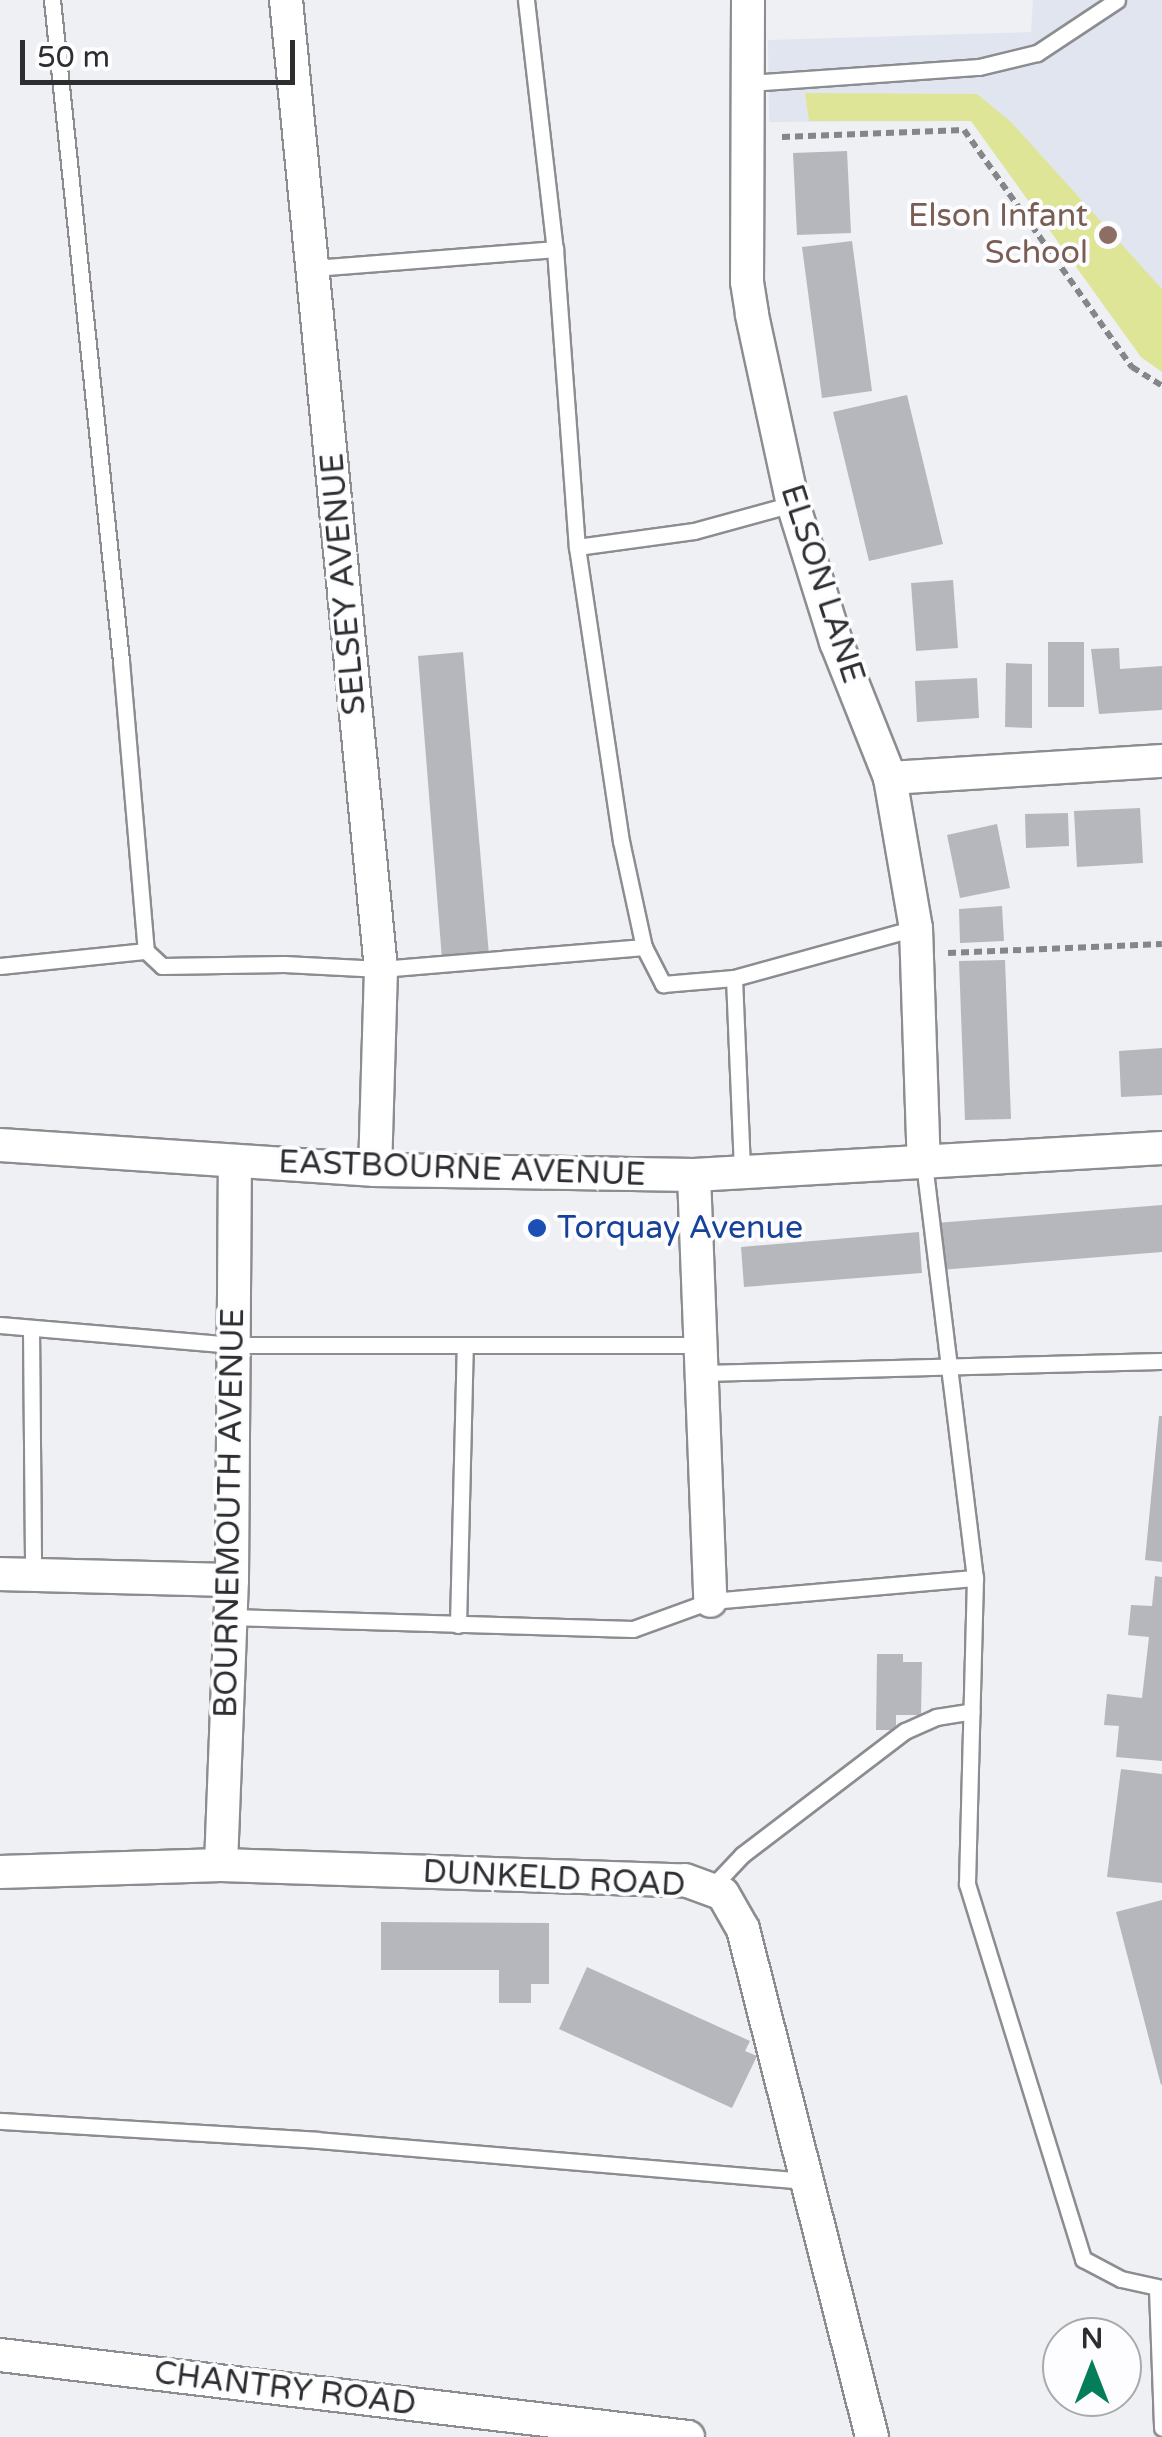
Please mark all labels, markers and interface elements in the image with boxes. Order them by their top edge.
scale bar [25,20,300,82]
text: 50 m [37,39,110,76]
place label: Elson Infant School [908,198,1088,273]
marker: Elson Infant School [1097,224,1119,246]
street label: SELSEY AVENUE [313,451,375,717]
street label: ELSON LANE [772,480,872,688]
street label: EASTBOURNE AVENUE [278,1143,646,1195]
place label: Torquay Avenue [557,1209,803,1247]
marker: Torquay Avenue [526,1217,548,1239]
street label: BOURNEMOUTH AVENUE [207,1308,253,1718]
street label: DUNKELD ROAD [422,1853,686,1905]
north arrow [1042,2317,1142,2417]
text: N [1081,2322,1103,2356]
street label: CHANTRY ROAD [152,2354,418,2424]

